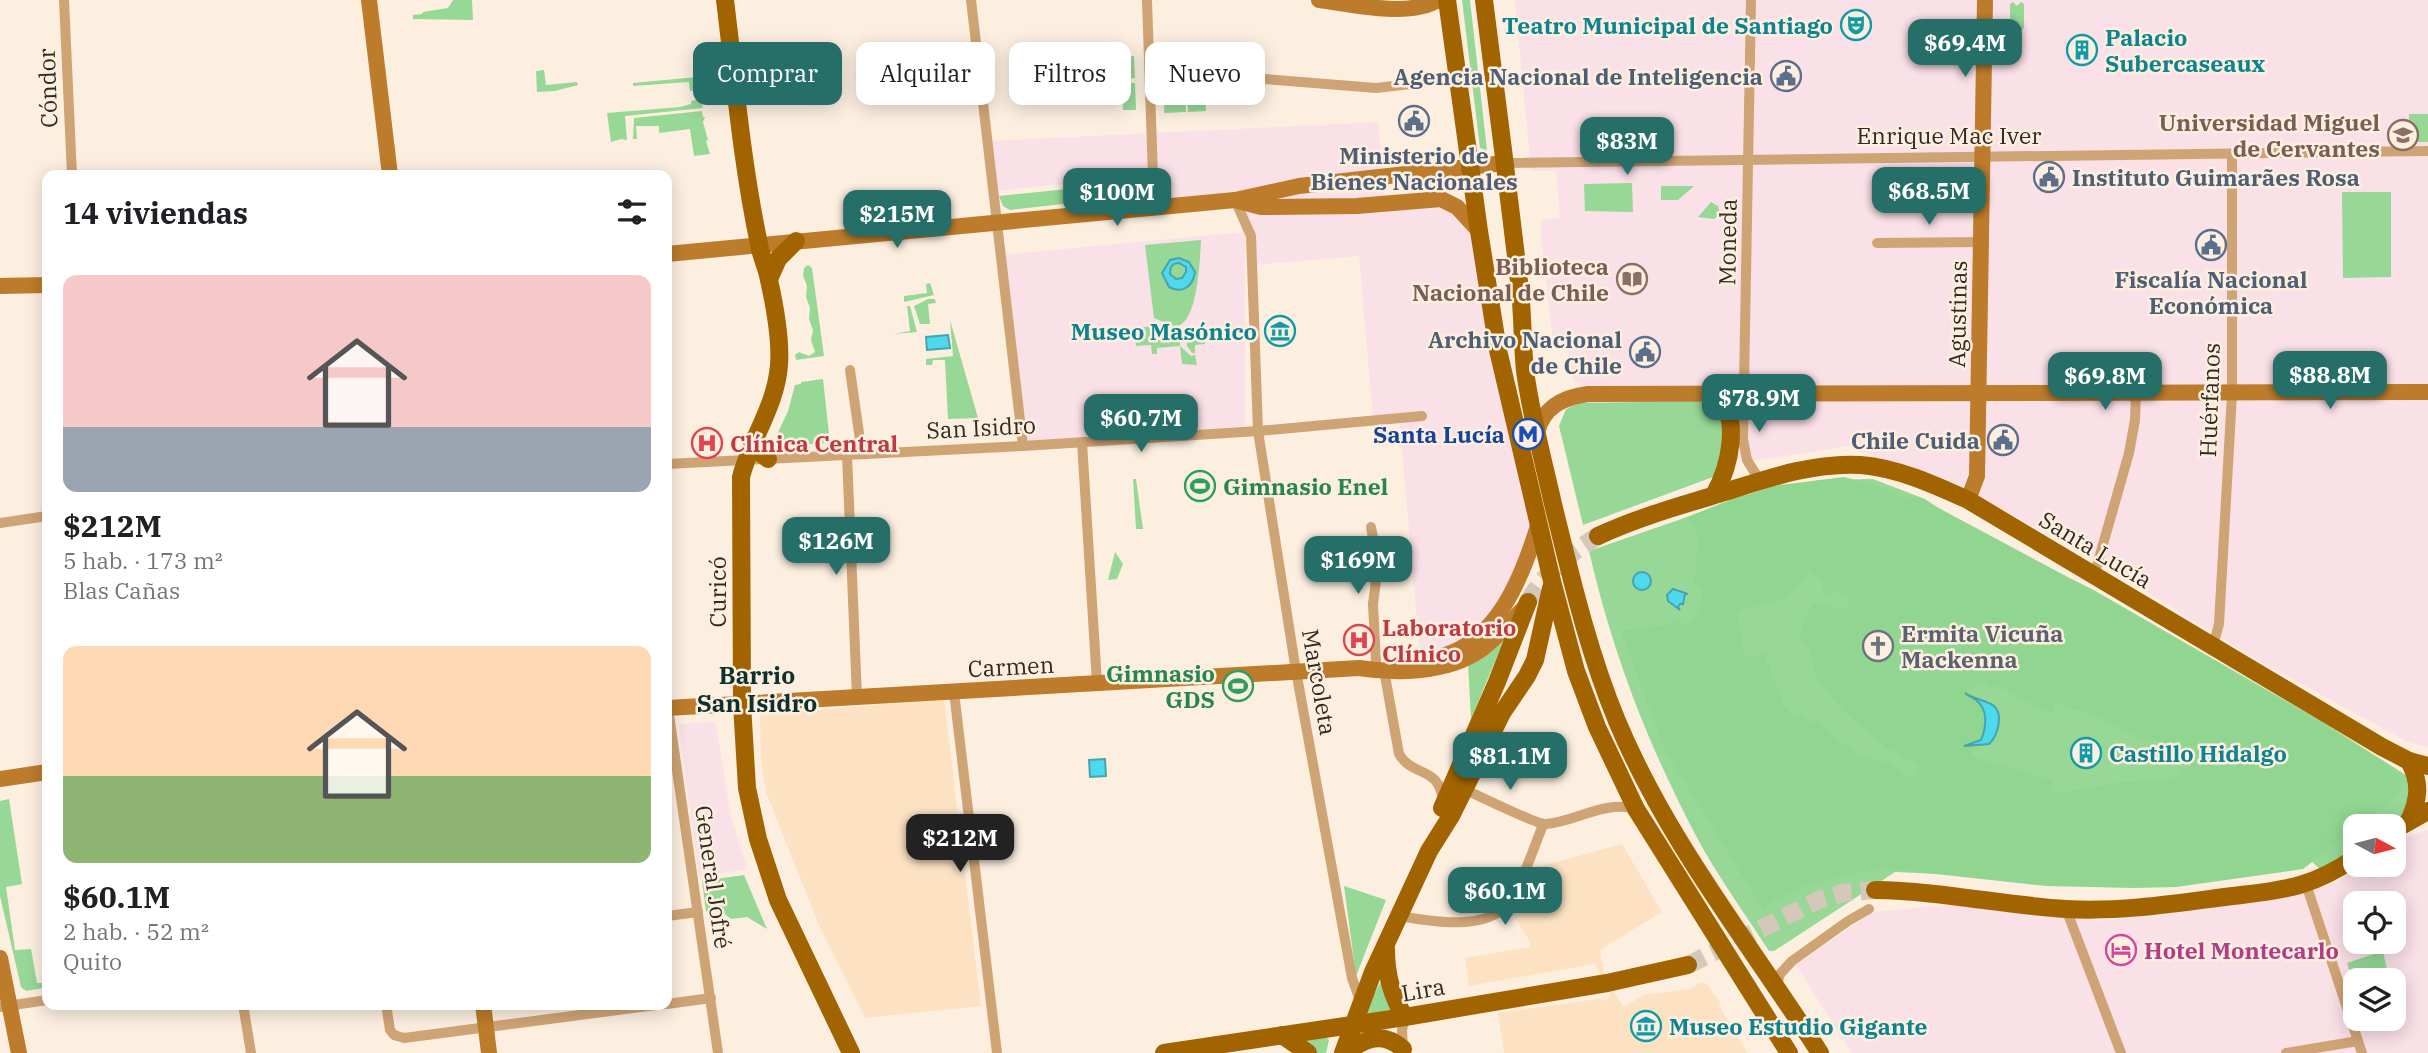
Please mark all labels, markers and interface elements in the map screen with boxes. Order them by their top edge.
theatre icon: Teatro Municipal de Santiago [1839,8,1873,42]
place label: Teatro Municipal de Santiago [1502,10,1833,40]
pin: $69.4M [1908,20,2022,79]
place label: Palacio Subercaseaux [2105,22,2266,78]
text: $69.4M [1924,27,2006,57]
building icon: Palacio Subercaseaux [2065,33,2099,67]
chip: Comprar [693,42,842,105]
chip: Alquilar [856,42,995,105]
chip: Filtros [1009,42,1131,105]
chip: Nuevo [1145,42,1265,105]
street label: Cóndor [31,48,63,128]
public building icon: Agencia Nacional de Inteligencia [1769,59,1803,93]
place label: Agencia Nacional de Inteligencia [1394,61,1763,91]
public building icon: Ministerio de Bienes Nacionales [1397,104,1431,138]
place label: Universidad Miguel de Cervantes [2158,107,2380,163]
pin: $83M [1586,118,1668,177]
school or university icon: Universidad Miguel de Cervantes [2386,118,2420,152]
street label: Enrique Mac Iver [1857,120,2041,150]
text: $83M [1596,125,1658,155]
place label: Ministerio de Bienes Nacionales [1310,140,1518,196]
public building icon: Instituto Guimarães Rosa [2032,160,2066,194]
place label: Instituto Guimarães Rosa [2072,162,2360,192]
pin: $100M [1068,168,1166,228]
pin: $68.5M [1872,168,1986,227]
text: $68.5M [1888,175,1970,205]
text: $100M [1079,176,1155,206]
pin: $215M [848,190,946,250]
text: 14 viviendas [63,193,248,232]
icon: filters [613,193,651,231]
text: $215M [859,198,935,228]
street label: Moneda [1711,198,1743,286]
public building icon: Fiscalía Nacional Económica [2194,228,2228,262]
place label: Biblioteca Nacional de Chile [1412,251,1609,307]
street label: Agustinas [1941,260,1973,368]
library icon: Biblioteca Nacional de Chile [1615,262,1649,296]
place label: Fiscalía Nacional Económica [2115,264,2307,320]
museum icon: Museo Masónico [1263,314,1297,348]
place label: Museo Masónico [1071,316,1257,346]
icon: home [294,320,420,446]
place label: Archivo Nacional de Chile [1428,324,1622,380]
public building icon: Archivo Nacional de Chile [1628,335,1662,369]
street label: Huérfanos [2192,342,2226,458]
pin: $69.8M [2048,352,2162,412]
pin: $88.8M [2273,352,2387,411]
text: $88.8M [2289,359,2371,389]
text: $69.8M [2064,360,2146,390]
pin: $78.9M [1702,374,1816,434]
text: $78.9M [1718,382,1800,412]
pin: $60.7M [1084,394,1198,454]
text: $60.7M [1100,402,1182,432]
street label: San Isidro [925,409,1037,445]
metro station icon: Santa Lucía [1511,417,1545,451]
place label: Santa Lucía [1373,419,1505,449]
public building icon: Chile Cuida [1986,423,2020,457]
place label: Chile Cuida [1851,425,1980,455]
hospital icon: Clínica Central [690,426,724,460]
place label: Clínica Central [730,428,898,458]
sports icon: Gimnasio Enel [1183,469,1217,503]
place label: Gimnasio Enel [1223,471,1388,501]
street label: Santa Lucía [2034,504,2158,594]
text: $212M [63,506,162,545]
pin: $126M [787,518,885,577]
text: $126M [798,525,874,555]
pin: $169M [1309,536,1407,596]
text: $169M [1320,544,1396,574]
text: 5 hab. · 173 m² [63,545,223,575]
street label: Curicó [702,556,732,628]
text: Blas Cañas [63,575,180,605]
place label: Laboratorio Clínico [1382,612,1516,668]
place label: Ermita Vicuña Mackenna [1901,618,2063,674]
hospital icon: Laboratorio Clínico [1342,623,1376,657]
street label: Marcoleta [1296,627,1344,737]
church icon: Ermita Vicuña Mackenna [1861,629,1895,663]
street label: Carmen [967,649,1055,683]
place label: Gimnasio GDS [1106,658,1215,714]
district label: Barrio San Isidro [697,659,817,719]
sports icon: Gimnasio GDS [1221,669,1255,703]
icon: home [294,691,420,817]
pin: $81.1M [1453,732,1567,792]
building icon: Castillo Hidalgo [2069,736,2103,770]
place label: Castillo Hidalgo [2109,738,2287,768]
text: $81.1M [1469,740,1551,770]
street label: General Jofré [689,803,739,951]
pin: $212M [911,814,1009,874]
north arrow [2343,814,2406,877]
map controls [2343,814,2406,1031]
text: $212M [922,822,998,852]
pin: $60.1M [1448,867,1562,927]
text: $60.1M [1464,875,1546,905]
text: $60.1M [63,877,170,916]
button: locate [2343,891,2406,954]
text: 2 hab. · 52 m² [63,916,209,946]
hotel icon: Hotel Montecarlo [2104,933,2138,967]
place label: Hotel Montecarlo [2144,935,2339,965]
text: Quito [63,946,122,976]
button: layers [2343,968,2406,1031]
street label: Lira [1399,970,1447,1008]
museum icon: Museo Estudio Gigante [1629,1009,1663,1043]
place label: Museo Estudio Gigante [1669,1011,1928,1041]

